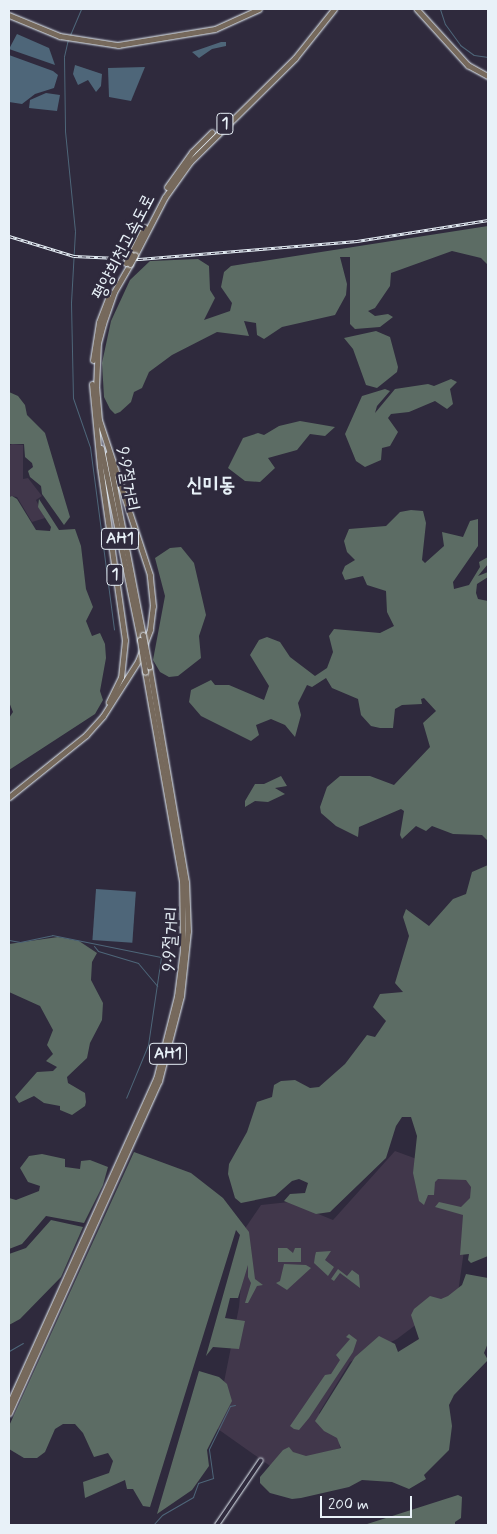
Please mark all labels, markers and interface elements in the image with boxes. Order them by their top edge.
road number: 1 [216,110,234,138]
street label: 평양희천고속도로 [88,190,160,304]
street label: 9·9절거리 [111,445,143,513]
district label: 신미동 [187,473,235,497]
road number: AH1 [100,526,140,552]
road number: 1 [106,562,124,588]
street label: 9·9절거리 [159,906,183,972]
road number: AH1 [148,1040,188,1068]
scale bar [322,1486,414,1518]
text: 200 m [328,1495,369,1515]

